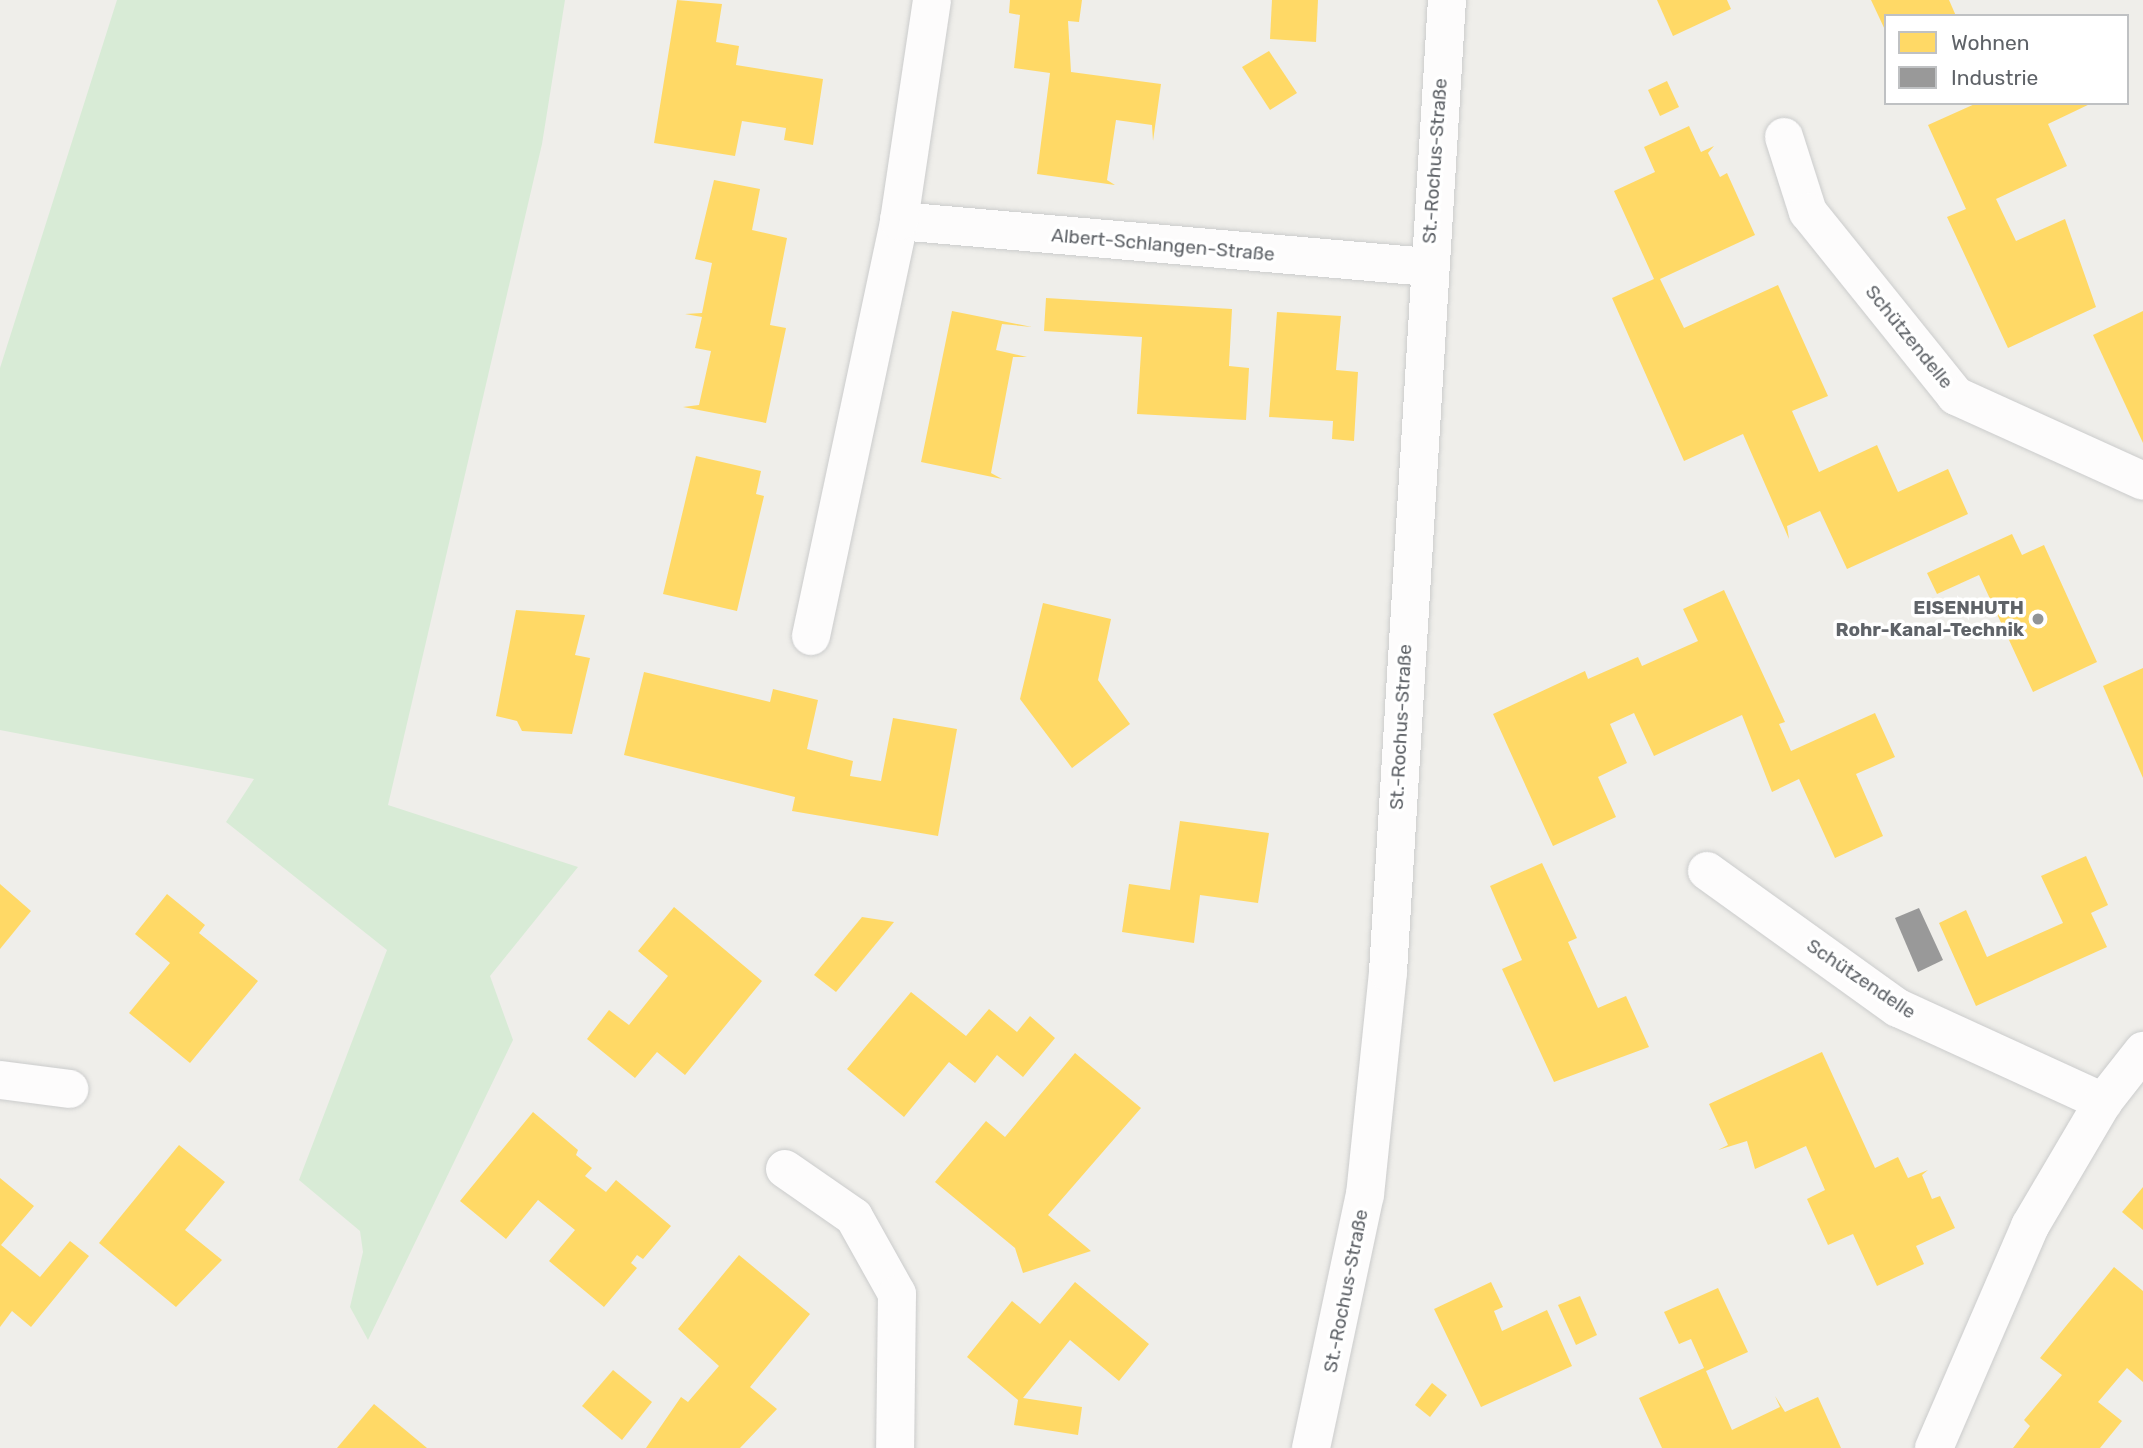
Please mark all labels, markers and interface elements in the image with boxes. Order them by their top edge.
legend [1884,14,2129,105]
text: Wohnen [1951,30,2029,55]
text: Industrie [1951,65,2038,90]
street label: St.-Rochus-Straße [1418,77,1452,245]
street label: Albert-Schlangen-Straße [1050,224,1276,266]
street label: Schützendelle [1860,281,1958,393]
place label: EISENHUTH Rohr-Kanal-Technik [1835,597,2024,641]
marker: EISENHUTH Rohr-Kanal-Technik [2030,611,2046,627]
street label: St.-Rochus-Straße [1385,644,1417,810]
street label: Schützendelle [1802,934,1920,1024]
street label: St.-Rochus-Straße [1319,1207,1373,1375]

